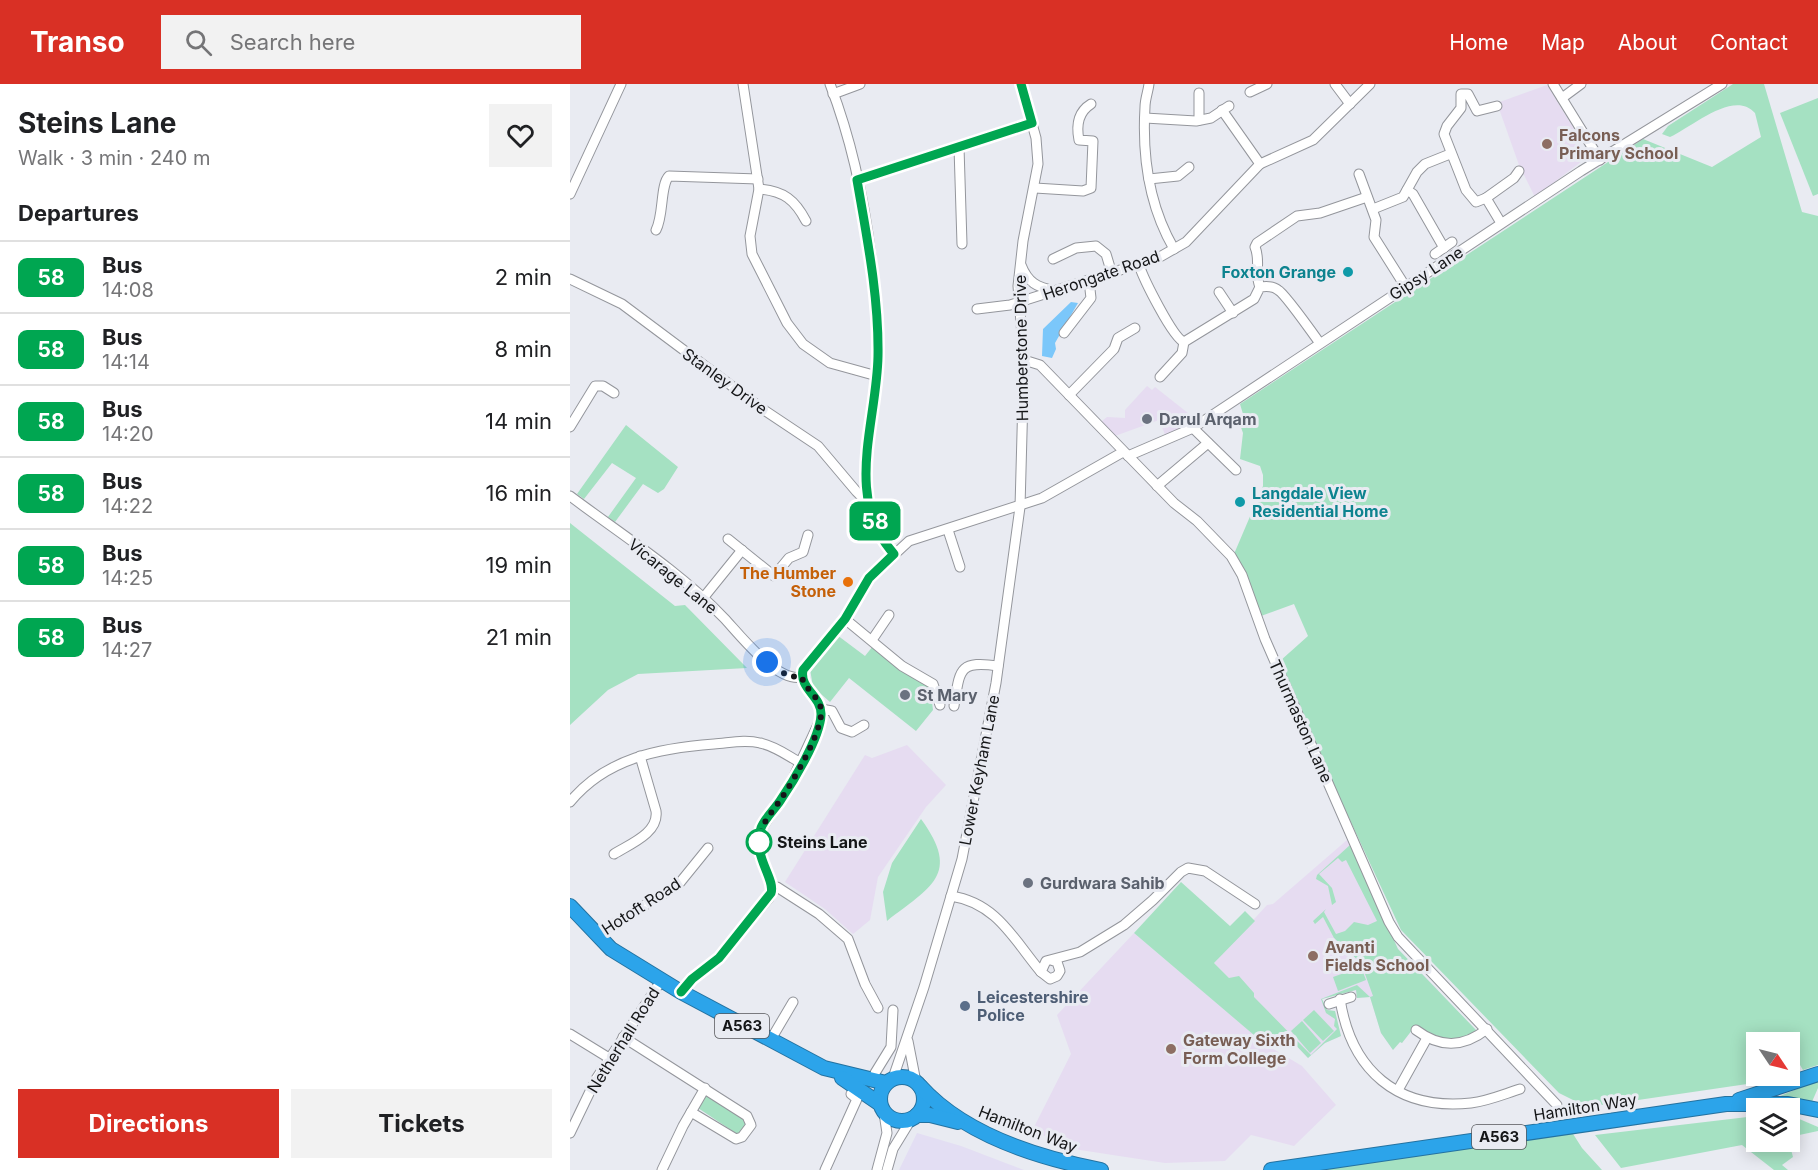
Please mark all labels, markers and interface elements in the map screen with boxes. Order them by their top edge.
search box [161,15,581,69]
text: Transo [30,25,125,59]
icon: search [182,26,215,59]
text: Search here [230,29,355,55]
text: Home [1449,30,1508,55]
text: Map [1541,30,1585,55]
text: About [1618,30,1677,55]
text: Contact [1710,30,1788,55]
button: heart [489,104,552,167]
text: Steins Lane [18,106,177,140]
place label: Falcons Primary School [1559,125,1678,163]
marker: Falcons Primary School [1540,137,1554,151]
text: Walk · 3 min · 240 m [18,146,211,170]
text: Departures [18,200,139,226]
street label: Gipsy Lane [1385,242,1467,304]
street label: Herongate Road [1040,246,1162,304]
text: Bus [102,252,143,278]
place label: Foxton Grange [1222,262,1336,282]
text: 2 min [495,264,552,290]
text: 58 [37,265,65,290]
marker: Foxton Grange [1341,265,1355,279]
street label: Humberstone Drive [1010,275,1032,421]
text: 14:08 [102,278,154,302]
text: Bus [102,324,143,350]
text: 8 min [495,336,552,362]
text: 58 [37,337,65,362]
street label: Stanley Drive [679,343,771,419]
text: 14:14 [102,350,150,374]
text: Bus [102,396,143,422]
text: 14 min [485,408,552,434]
text: 58 [37,409,65,434]
place label: Darul Arqam [1159,409,1257,429]
marker: Darul Arqam [1140,412,1154,426]
text: 14:20 [102,422,154,446]
text: Bus [102,468,143,494]
text: 16 min [486,480,552,506]
text: 58 [37,481,65,506]
place label: Langdale View Residential Home [1252,483,1388,521]
text: 14:22 [102,494,153,518]
marker: Langdale View Residential Home [1233,495,1247,509]
line badge: 58 [848,502,902,540]
text: 58 [861,509,889,534]
street label: Vicarage Lane [624,534,722,618]
text: Bus [102,540,143,566]
text: 19 min [486,552,552,578]
text: 58 [37,553,65,578]
place label: The Humber Stone [739,563,836,601]
text: 14:25 [102,566,153,590]
marker: The Humber Stone [841,575,855,589]
text: Bus [102,612,143,638]
text: 21 min [486,624,552,650]
text: 58 [37,625,65,650]
text: 14:27 [102,638,152,662]
your location [752,647,782,677]
street label: Thurmaston Lane [1265,656,1337,786]
place label: St Mary [917,685,978,705]
marker: St Mary [898,688,912,702]
street label: Lower Keyham Lane [955,693,1003,847]
marker: Steins Lane [746,829,772,855]
place label: Steins Lane [777,832,868,852]
street label: Hotoft Road [598,873,684,939]
place label: Gurdwara Sahib [1040,873,1165,893]
marker: Gurdwara Sahib [1021,876,1035,890]
place label: Avanti Fields School [1325,937,1429,975]
marker: Avanti Fields School [1306,949,1320,963]
street label: Netherhall Road [582,983,664,1097]
place label: Leicestershire Police [977,987,1088,1025]
marker: Leicestershire Police [958,999,972,1013]
road number: A563 [715,1014,769,1038]
place label: Gateway Sixth Form College [1183,1030,1296,1068]
north arrow [1746,1032,1800,1086]
map controls [1746,1032,1800,1152]
marker: Gateway Sixth Form College [1164,1042,1178,1056]
button: Directions [18,1089,279,1158]
button: Tickets [291,1089,552,1158]
street label: Hamilton Way [1532,1089,1638,1125]
button: layers [1746,1098,1800,1152]
street label: Hamilton Way [976,1101,1080,1157]
road number: A563 [1472,1125,1526,1149]

